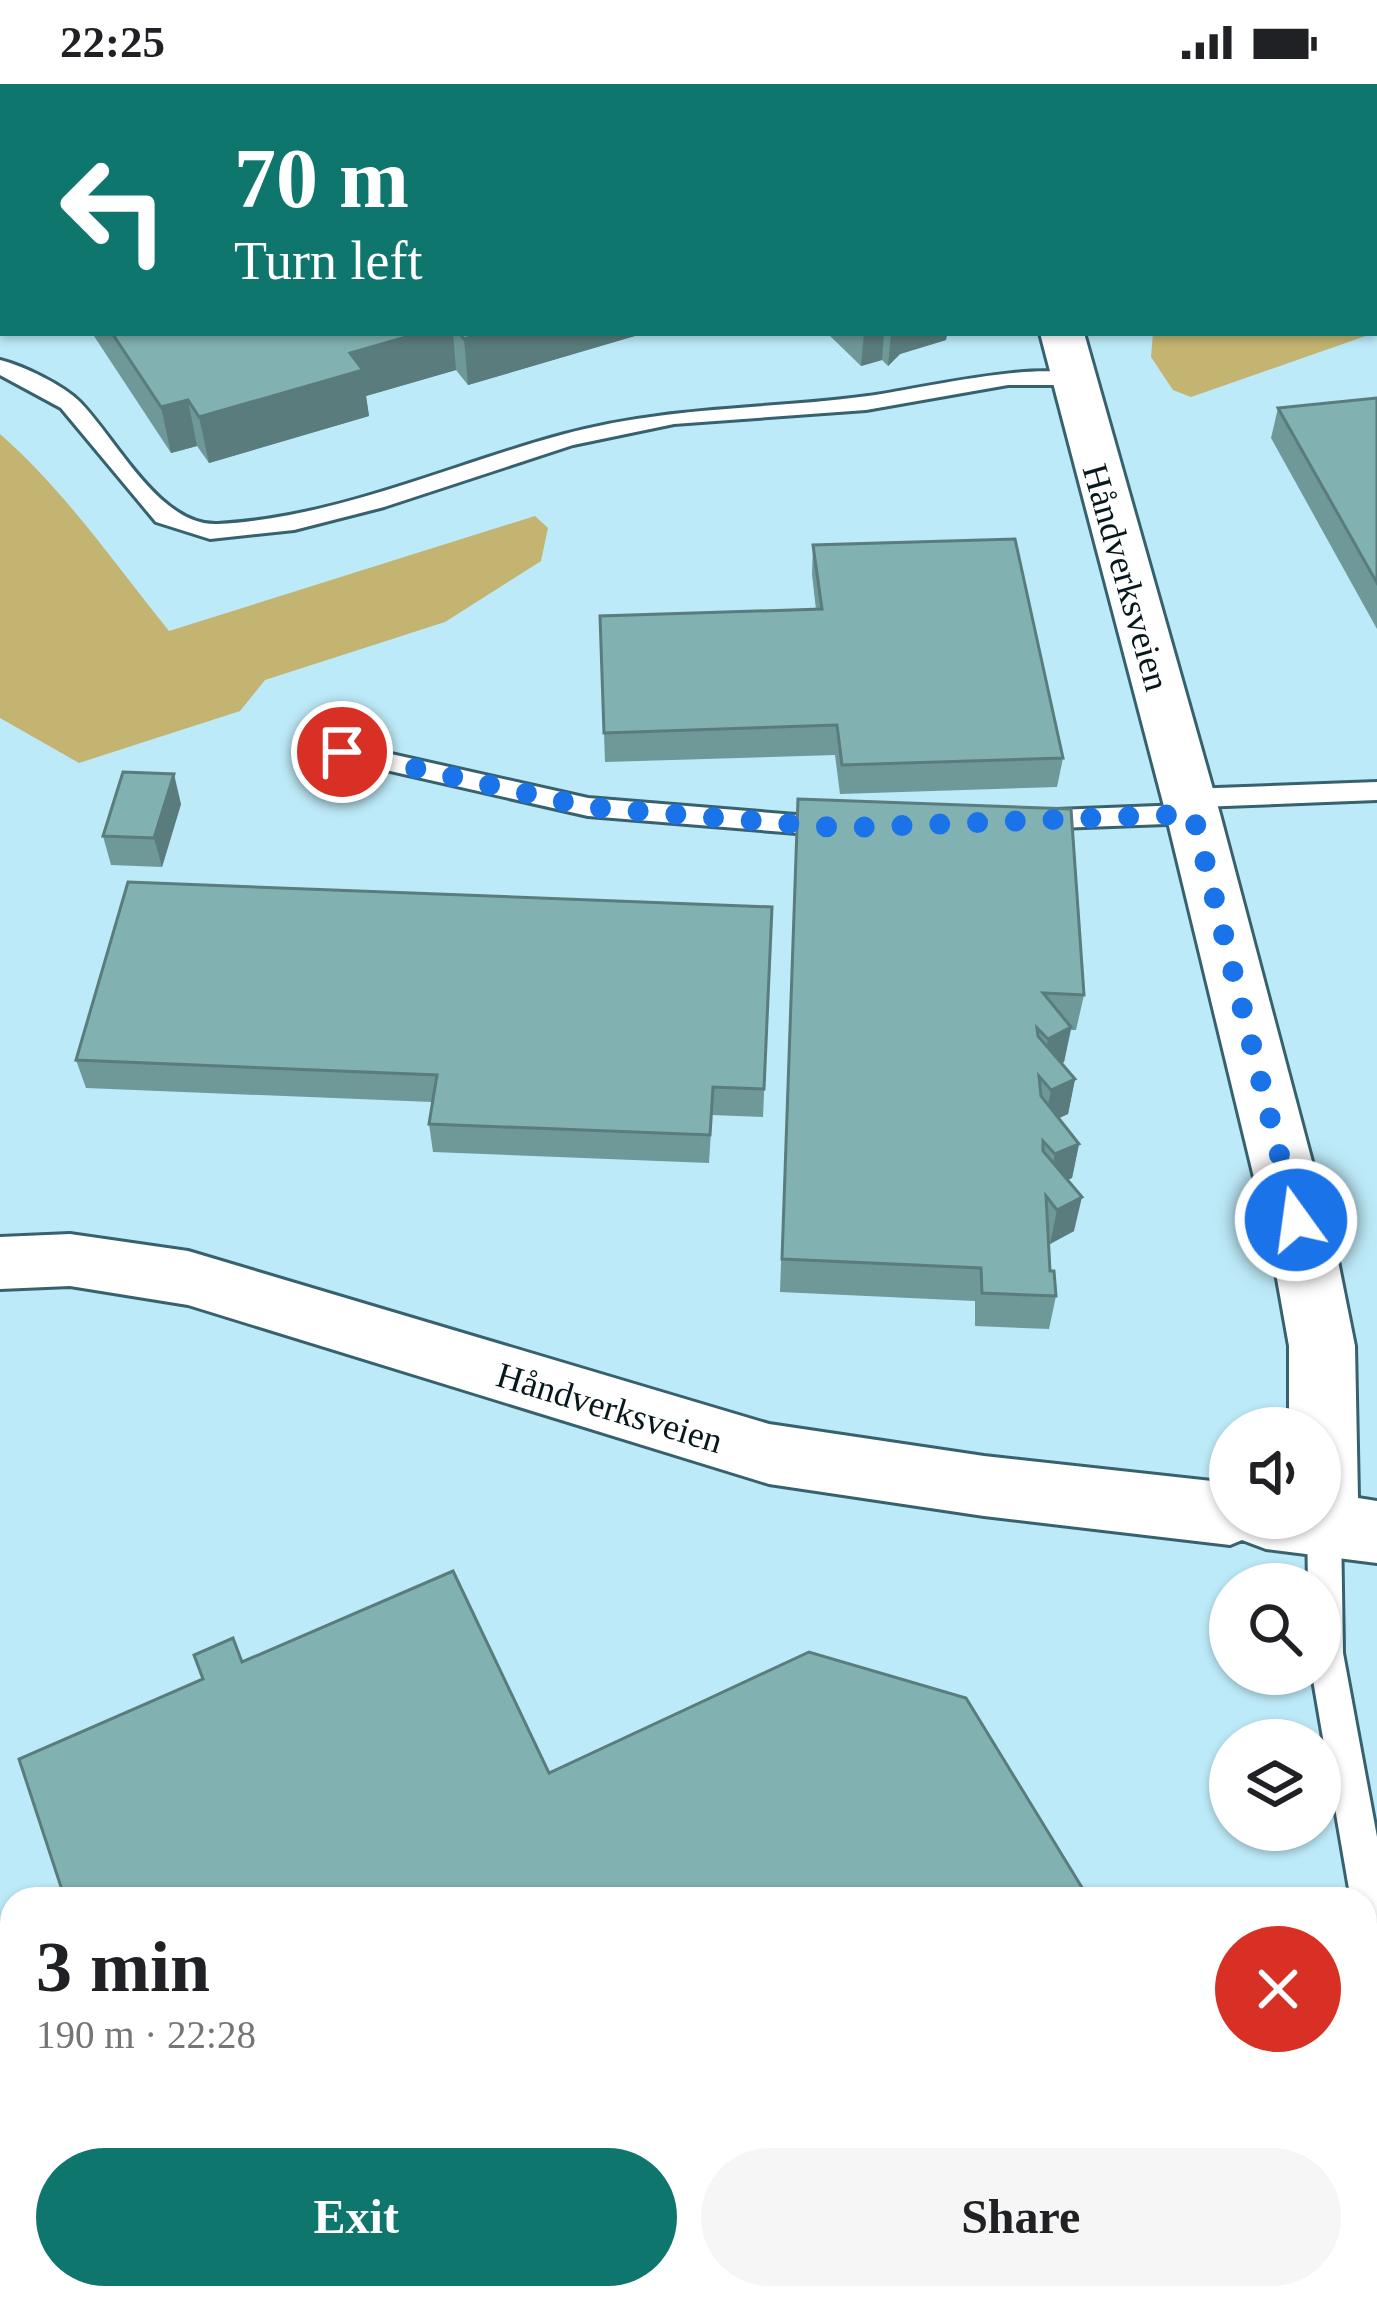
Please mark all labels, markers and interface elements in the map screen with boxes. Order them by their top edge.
text: 22:25 [60,17,165,67]
icon: left [36,132,192,288]
text: 70 m [234,132,409,225]
text: Turn left [234,231,423,291]
street label: Håndverksveien [1075,459,1178,695]
pin [291,701,393,803]
icon: arrive [309,719,375,785]
position arrow [1233,1157,1359,1283]
street label: Håndverksveien [492,1355,727,1461]
map controls [1209,1407,1341,1851]
button: sound [1209,1407,1341,1539]
button: search [1209,1563,1341,1695]
button: layers [1209,1719,1341,1851]
button: close [1215,1926,1341,2052]
text: 3 min [36,1927,210,2007]
text: 190 m · 22:28 [36,2013,256,2056]
button: Exit [36,2148,677,2286]
button: Share [701,2148,1341,2286]

